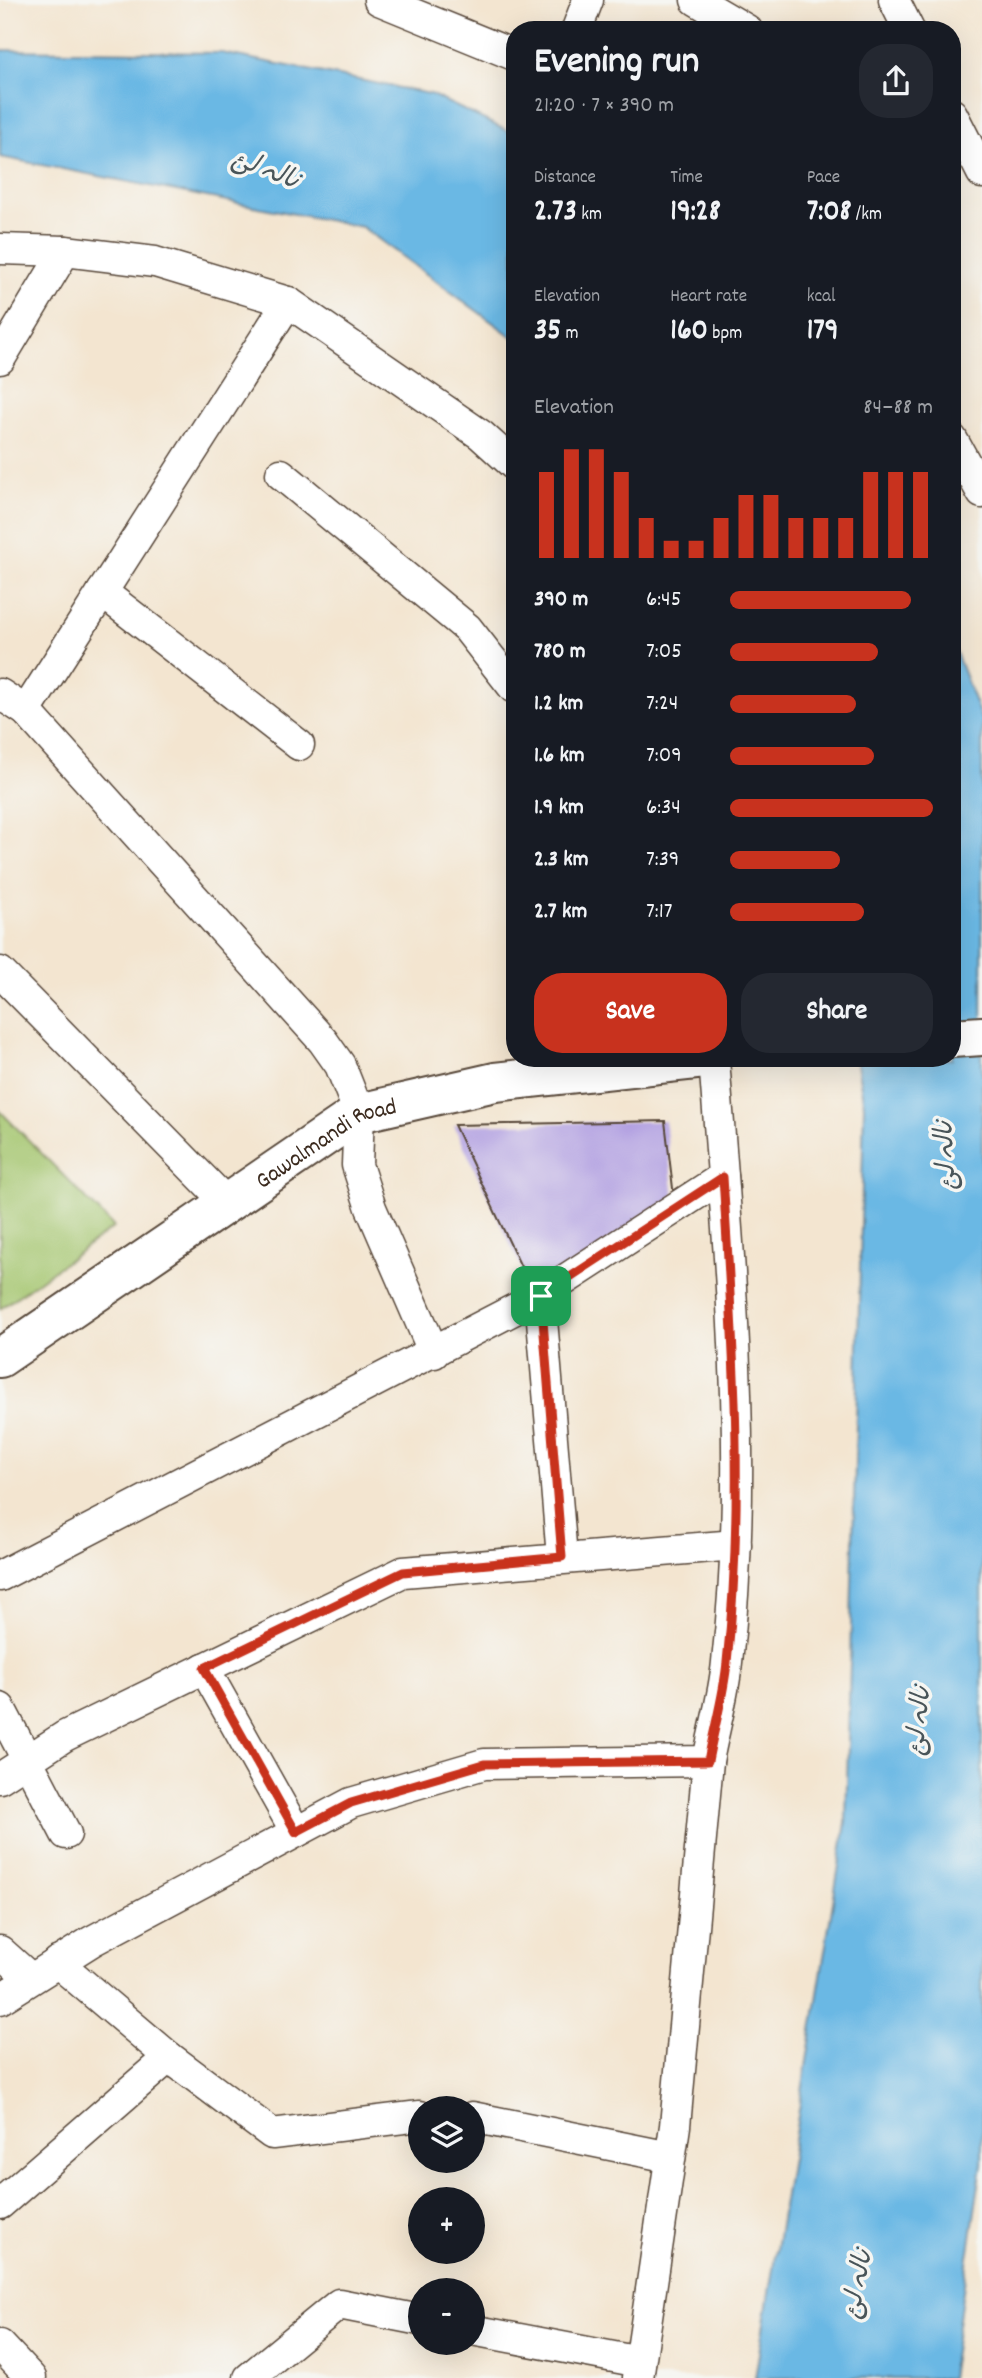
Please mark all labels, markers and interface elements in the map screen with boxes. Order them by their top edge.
text: Evening run [534,36,699,91]
button: share [859,44,933,118]
text: 21:20 · 7 × 390 m [534,90,674,123]
water label: نالہ لئ [226,141,307,202]
text: Distance [534,165,596,192]
text: Time [670,165,703,192]
text: Pace [807,165,840,192]
text: 2.73 [534,192,577,235]
text: 19:28 [670,192,721,235]
text: 7:08 [807,192,852,235]
text: km [577,202,602,229]
text: /km [852,202,882,229]
text: Elevation [534,284,600,311]
text: Heart rate [670,284,747,311]
text: kcal [807,284,836,311]
text: 35 [534,311,561,354]
text: 160 [670,311,708,354]
text: 179 [807,311,838,354]
text: m [561,321,579,348]
text: bpm [708,321,742,348]
text: Elevation [534,392,614,425]
text: 84–88 m [863,392,933,425]
text: 390 m [534,584,588,617]
text: 6:45 [646,584,681,617]
text: 780 m [534,636,586,669]
text: 7:05 [646,636,682,669]
text: 1.2 km [534,688,583,721]
text: 7:24 [646,688,678,721]
text: 1.6 km [534,740,585,773]
text: 7:09 [646,740,682,773]
text: 1.9 km [534,792,584,825]
text: 6:34 [646,792,681,825]
text: 2.3 km [534,844,589,877]
text: 7:39 [646,844,679,877]
text: 2.7 km [534,896,587,929]
text: 7:17 [646,896,672,929]
button: Save [534,973,727,1053]
button: Share [741,973,933,1053]
street label: Gawalmandi Road [249,1091,400,1199]
water label: نالہ لئ [927,1117,968,1191]
pin [511,1266,571,1326]
icon: arrive [522,1277,560,1315]
water label: نالہ لئ [898,1682,943,1757]
map controls [408,2096,485,2355]
button: layers [408,2096,485,2173]
button: + [408,2187,485,2264]
water label: نالہ لئ [835,2244,885,2322]
button: − [408,2278,485,2355]

